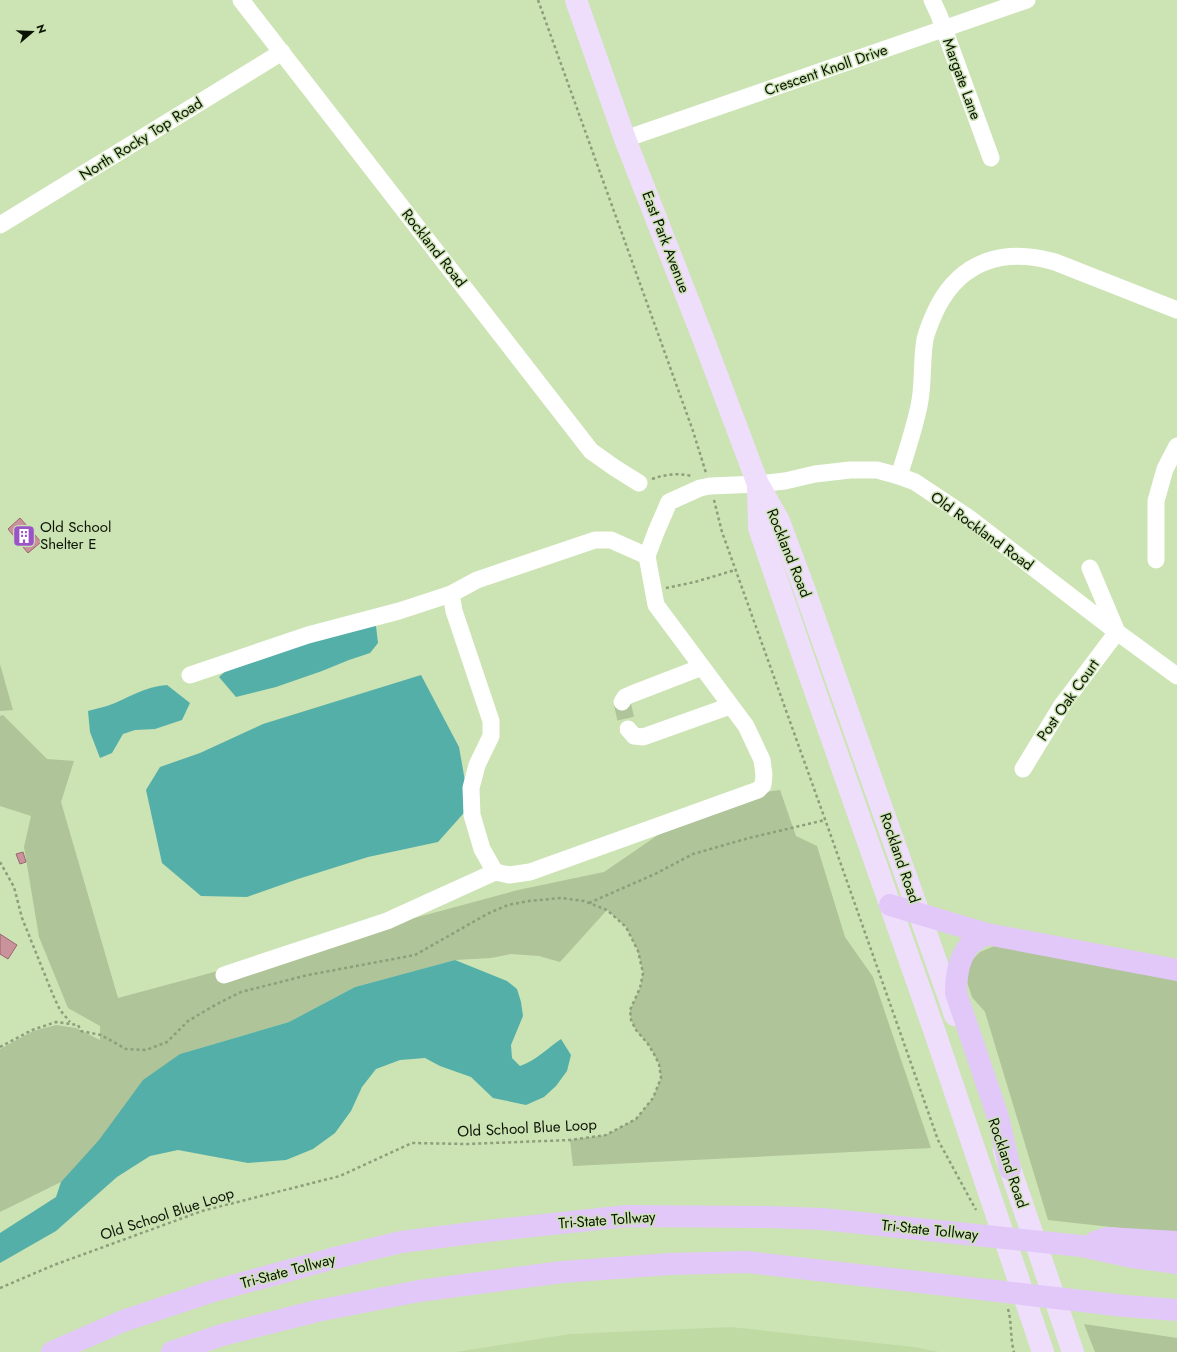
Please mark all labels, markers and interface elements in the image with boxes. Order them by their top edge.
north arrow [12,12,52,52]
text: N [32,22,50,35]
street label: Margate Lane [937,35,987,123]
street label: Crescent Knoll Drive [761,38,891,101]
street label: North Rocky Top Road [75,92,207,186]
street label: East Park Avenue [636,188,696,296]
street label: Rockland Road [396,204,472,292]
street label: Old Rockland Road [926,486,1038,576]
street label: Rockland Road [761,505,817,601]
place label: Old School Shelter E [40,516,111,555]
building icon: Old School Shelter E [11,523,37,549]
street label: Post Oak Court [1032,654,1105,745]
street label: Rockland Road [874,810,926,906]
street label: Old School Blue Loop [457,1113,598,1143]
street label: Rockland Road [982,1115,1034,1211]
street label: Old School Blue Loop [97,1182,237,1246]
street label: Tri-State Tollway [558,1206,657,1234]
street label: Tri-State Tollway [880,1214,980,1246]
street label: Tri-State Tollway [238,1248,338,1294]

